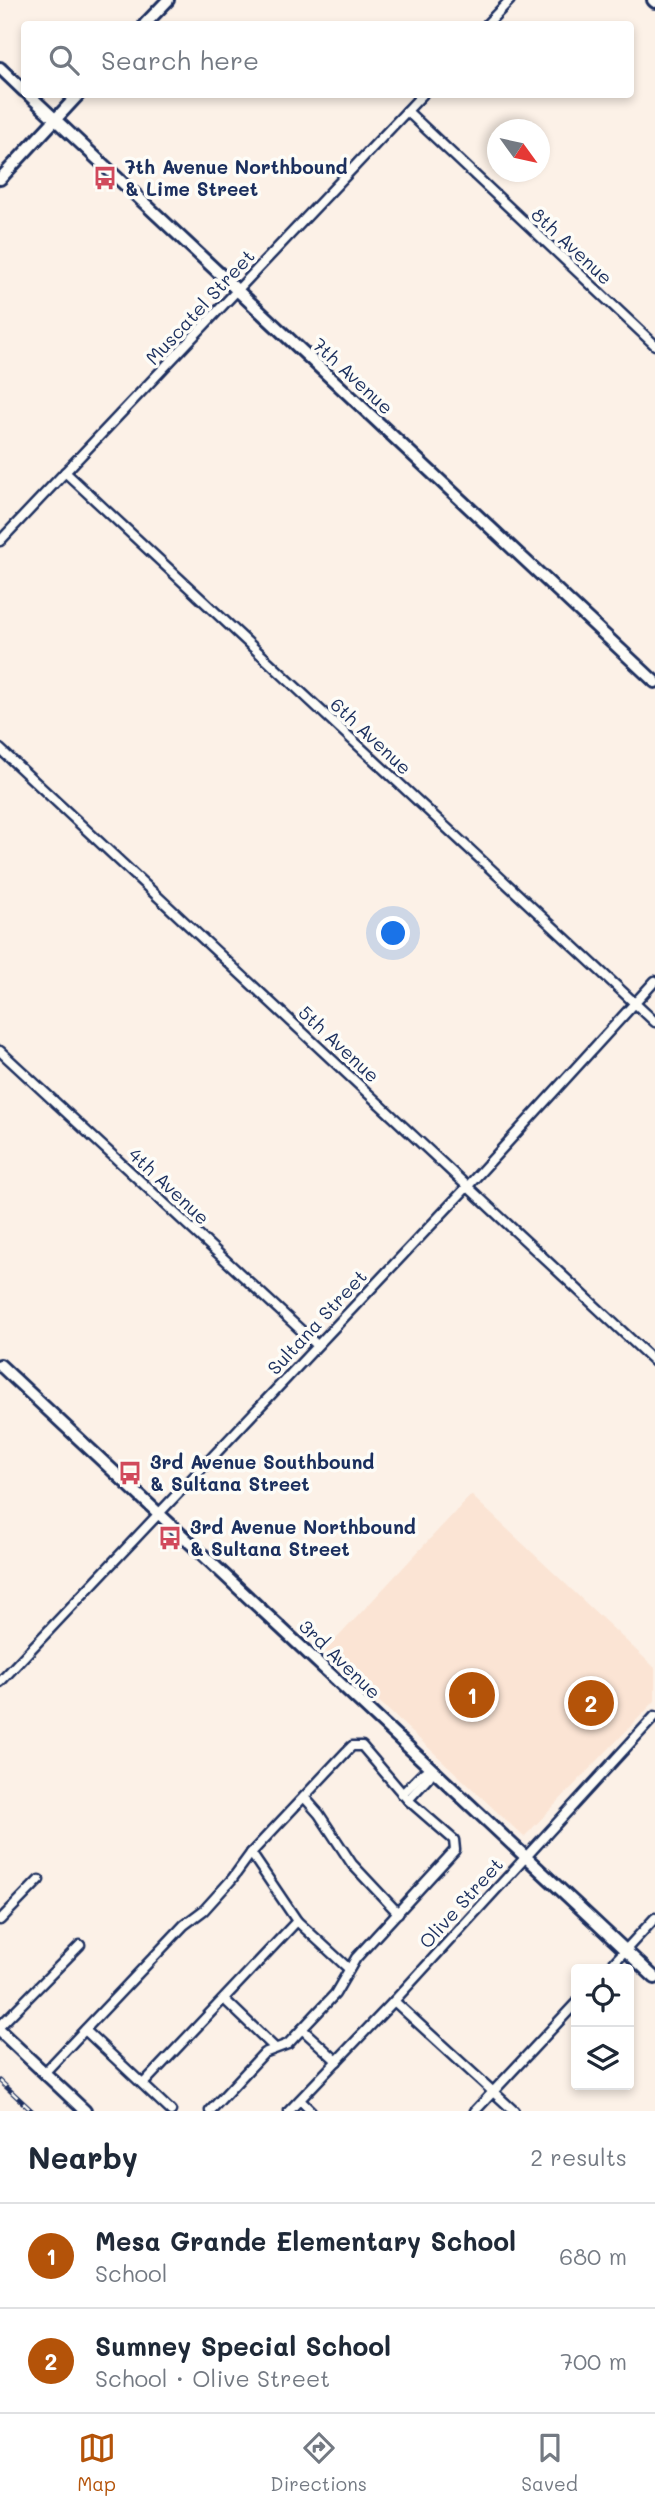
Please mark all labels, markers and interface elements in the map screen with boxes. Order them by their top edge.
search box [21,21,634,98]
icon: search [45,41,83,79]
text: Search here [101,43,259,77]
north arrow [487,119,550,182]
place label: 7th Avenue Northbound & Lime Street [125,154,348,201]
bus stop icon: 7th Avenue Northbound & Lime Street [91,164,119,192]
street label: 8th Avenue [526,202,618,290]
street label: Muscatel Street [140,244,260,370]
street label: 7th Avenue [308,332,399,419]
street label: 6th Avenue [325,692,417,780]
your location [376,916,410,950]
street label: 5th Avenue [294,1000,385,1088]
street label: 4th Avenue [123,1142,215,1230]
street label: Sultana Street [261,1264,372,1380]
place label: 3rd Avenue Southbound & Sultana Street [150,1449,374,1496]
bus stop icon: 3rd Avenue Southbound & Sultana Street [116,1459,144,1487]
place label: 3rd Avenue Northbound & Sultana Street [190,1514,416,1561]
bus stop icon: 3rd Avenue Northbound & Sultana Street [156,1524,184,1552]
street label: 3rd Avenue [294,1613,387,1704]
pin: 1 [449,1669,495,1721]
pin: 2 [568,1677,614,1729]
street label: Olive Street [413,1852,508,1953]
map controls [571,1964,634,2090]
button: locate [571,1964,634,2027]
button: layers [571,2027,634,2090]
text: Nearby [28,2137,138,2177]
text: 2 results [530,2142,627,2172]
text: Mesa Grande Elementary School [95,2224,516,2258]
text: 1 [46,2241,56,2271]
text: 680 m [559,2241,627,2271]
text: School [95,2258,168,2288]
text: Sumney Special School [95,2329,391,2363]
text: 2 [45,2346,57,2376]
text: 700 m [560,2346,627,2376]
text: School · Olive Street [95,2363,330,2393]
tab: Map [77,2429,116,2496]
tab: Directions [270,2429,367,2496]
tab: Saved [521,2429,578,2496]

